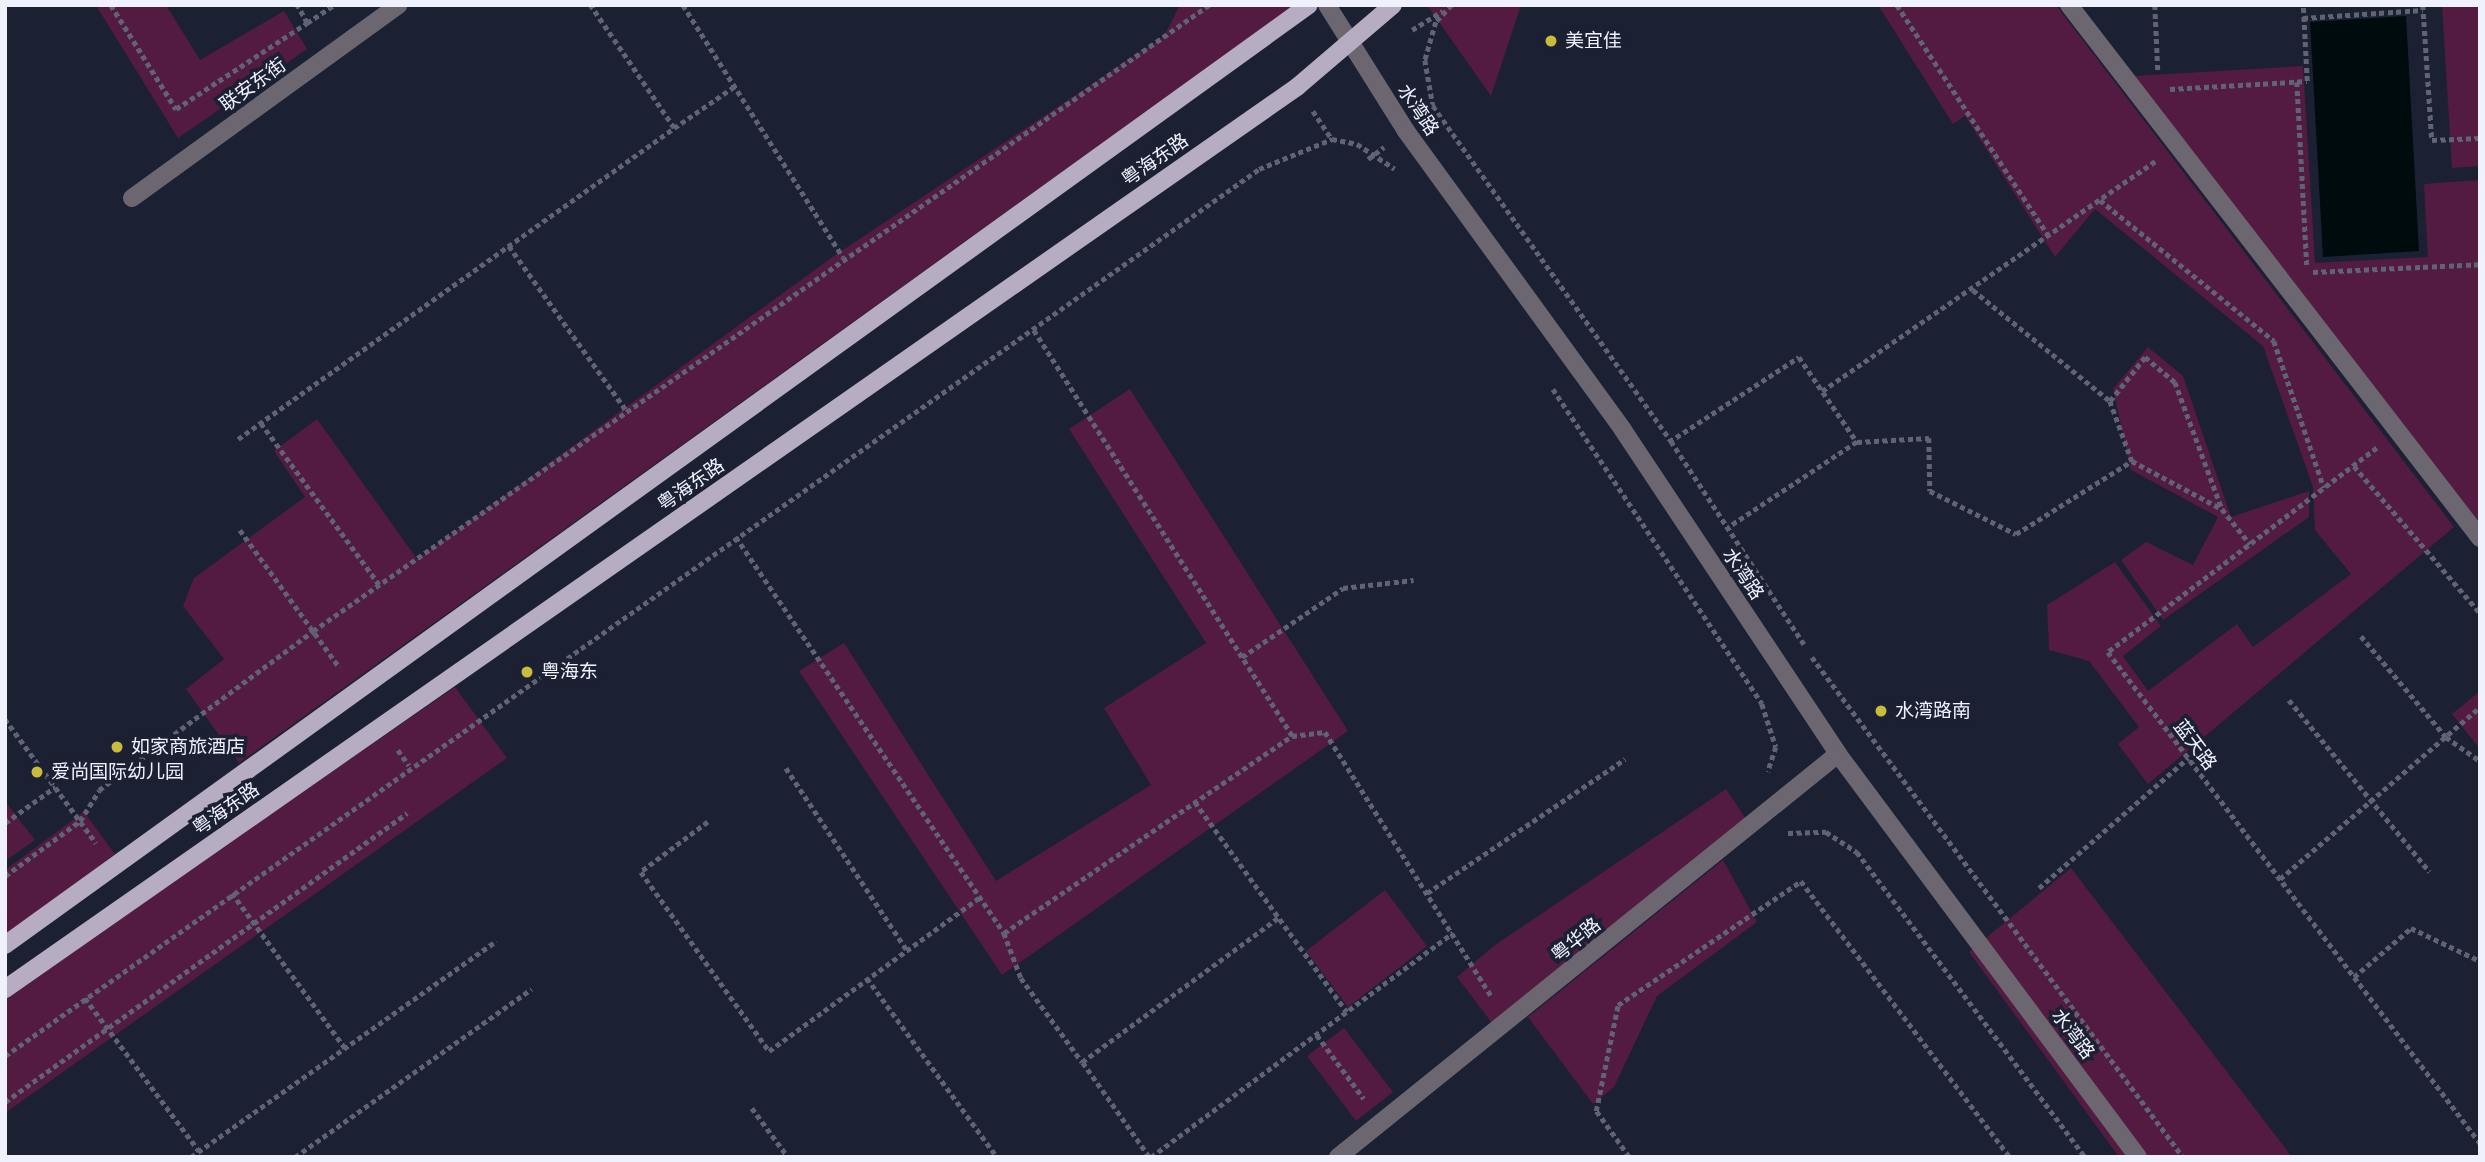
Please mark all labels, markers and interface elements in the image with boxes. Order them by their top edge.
place label: 美宜佳 [1565,30,1622,52]
marker: 美宜佳 [1543,33,1559,49]
street label: 联安东街 [216,53,290,117]
street label: 水湾路 [1393,80,1443,140]
street label: 粤海东路 [1117,129,1193,191]
street label: 粤海东路 [653,454,729,516]
street label: 水湾路 [1718,544,1768,604]
place label: 粤海东 [541,661,598,683]
marker: 粤海东 [519,664,535,680]
place label: 水湾路南 [1895,700,1971,722]
marker: 水湾路南 [1873,703,1889,719]
street label: 蓝天路 [2169,715,2221,775]
place label: 如家商旅酒店 [131,736,245,758]
marker: 如家商旅酒店 [109,739,125,755]
place label: 爱尚国际幼儿园 [51,761,184,783]
marker: 爱尚国际幼儿园 [29,764,45,780]
street label: 粤海东路 [188,778,264,840]
street label: 粤华路 [1547,913,1605,967]
street label: 水湾路 [2047,1004,2099,1064]

